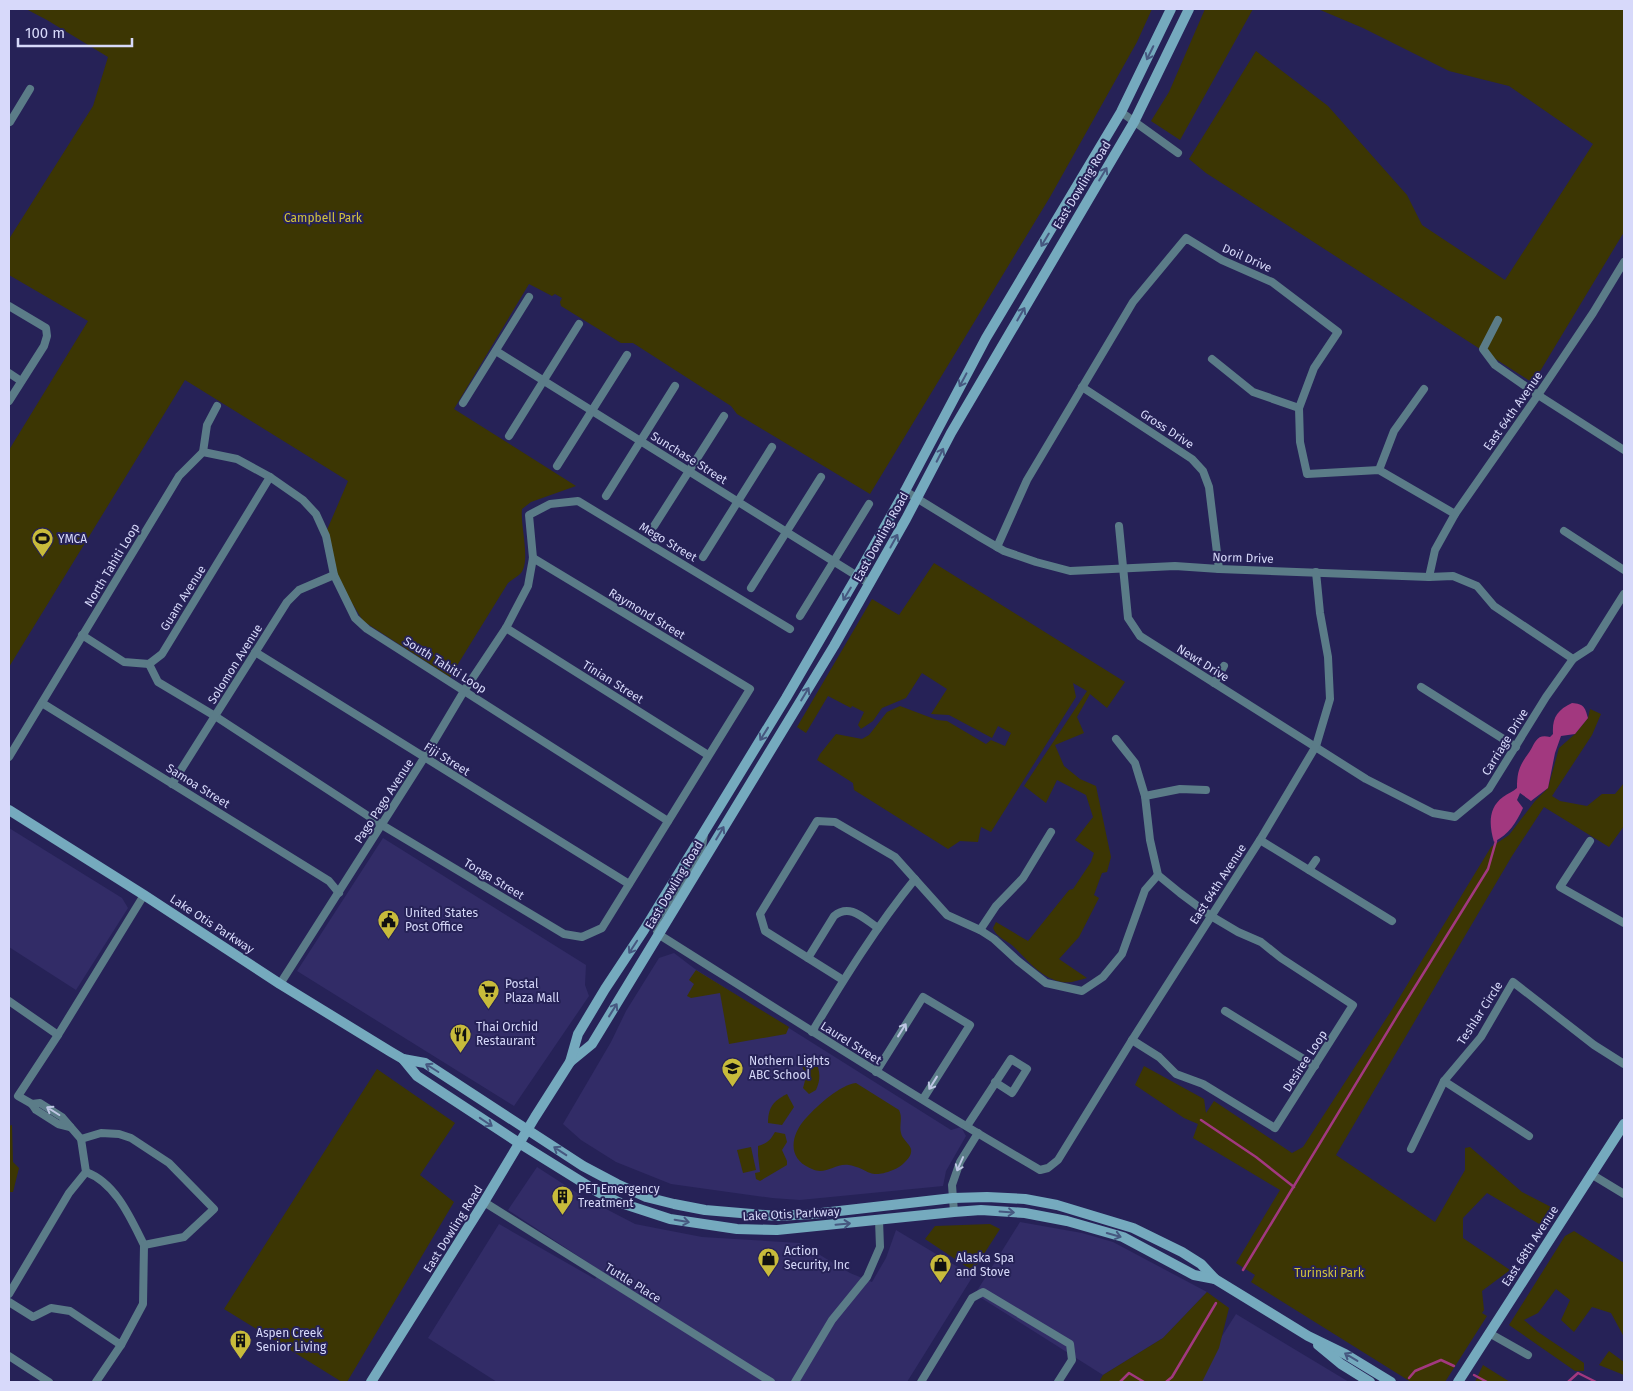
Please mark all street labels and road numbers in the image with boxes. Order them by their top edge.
street label: East Dowling Road [1050,138,1114,232]
street label: Doil Drive [1220,241,1274,275]
street label: East 64th Avenue [1481,369,1545,453]
street label: Gross Drive [1137,406,1197,452]
street label: Sunchase Street [648,429,730,488]
street label: East Dowling Road [851,490,911,584]
street label: Mego Street [637,519,700,565]
street label: North Tahiti Loop [82,521,142,609]
street label: Norm Drive [1212,550,1274,566]
street label: Guam Avenue [157,563,209,633]
street label: Raymond Street [606,586,688,643]
street label: Solomon Avenue [205,622,265,706]
street label: South Tahiti Loop [401,634,489,696]
street label: Newt Drive [1174,641,1232,685]
street label: Tinian Street [580,658,647,707]
street label: Carriage Drive [1479,706,1531,778]
street label: Fiji Street [422,739,473,779]
street label: Pago Pago Avenue [352,756,416,846]
street label: Samoa Street [164,761,233,811]
street label: East Dowling Road [642,838,706,932]
street label: East 64th Avenue [1187,841,1249,927]
street label: Tonga Street [461,856,527,903]
street label: Lake Otis Parkway [167,892,257,956]
street label: Teshlar Circle [1454,979,1506,1047]
street label: Laurel Street [818,1019,885,1068]
street label: Desiree Loop [1280,1028,1330,1094]
street label: East Dowling Road [421,1183,485,1275]
street label: East 68th Avenue [1499,1203,1561,1289]
street label: Lake Otis Parkway [742,1204,840,1224]
street label: Tuttle Place [602,1260,664,1306]

